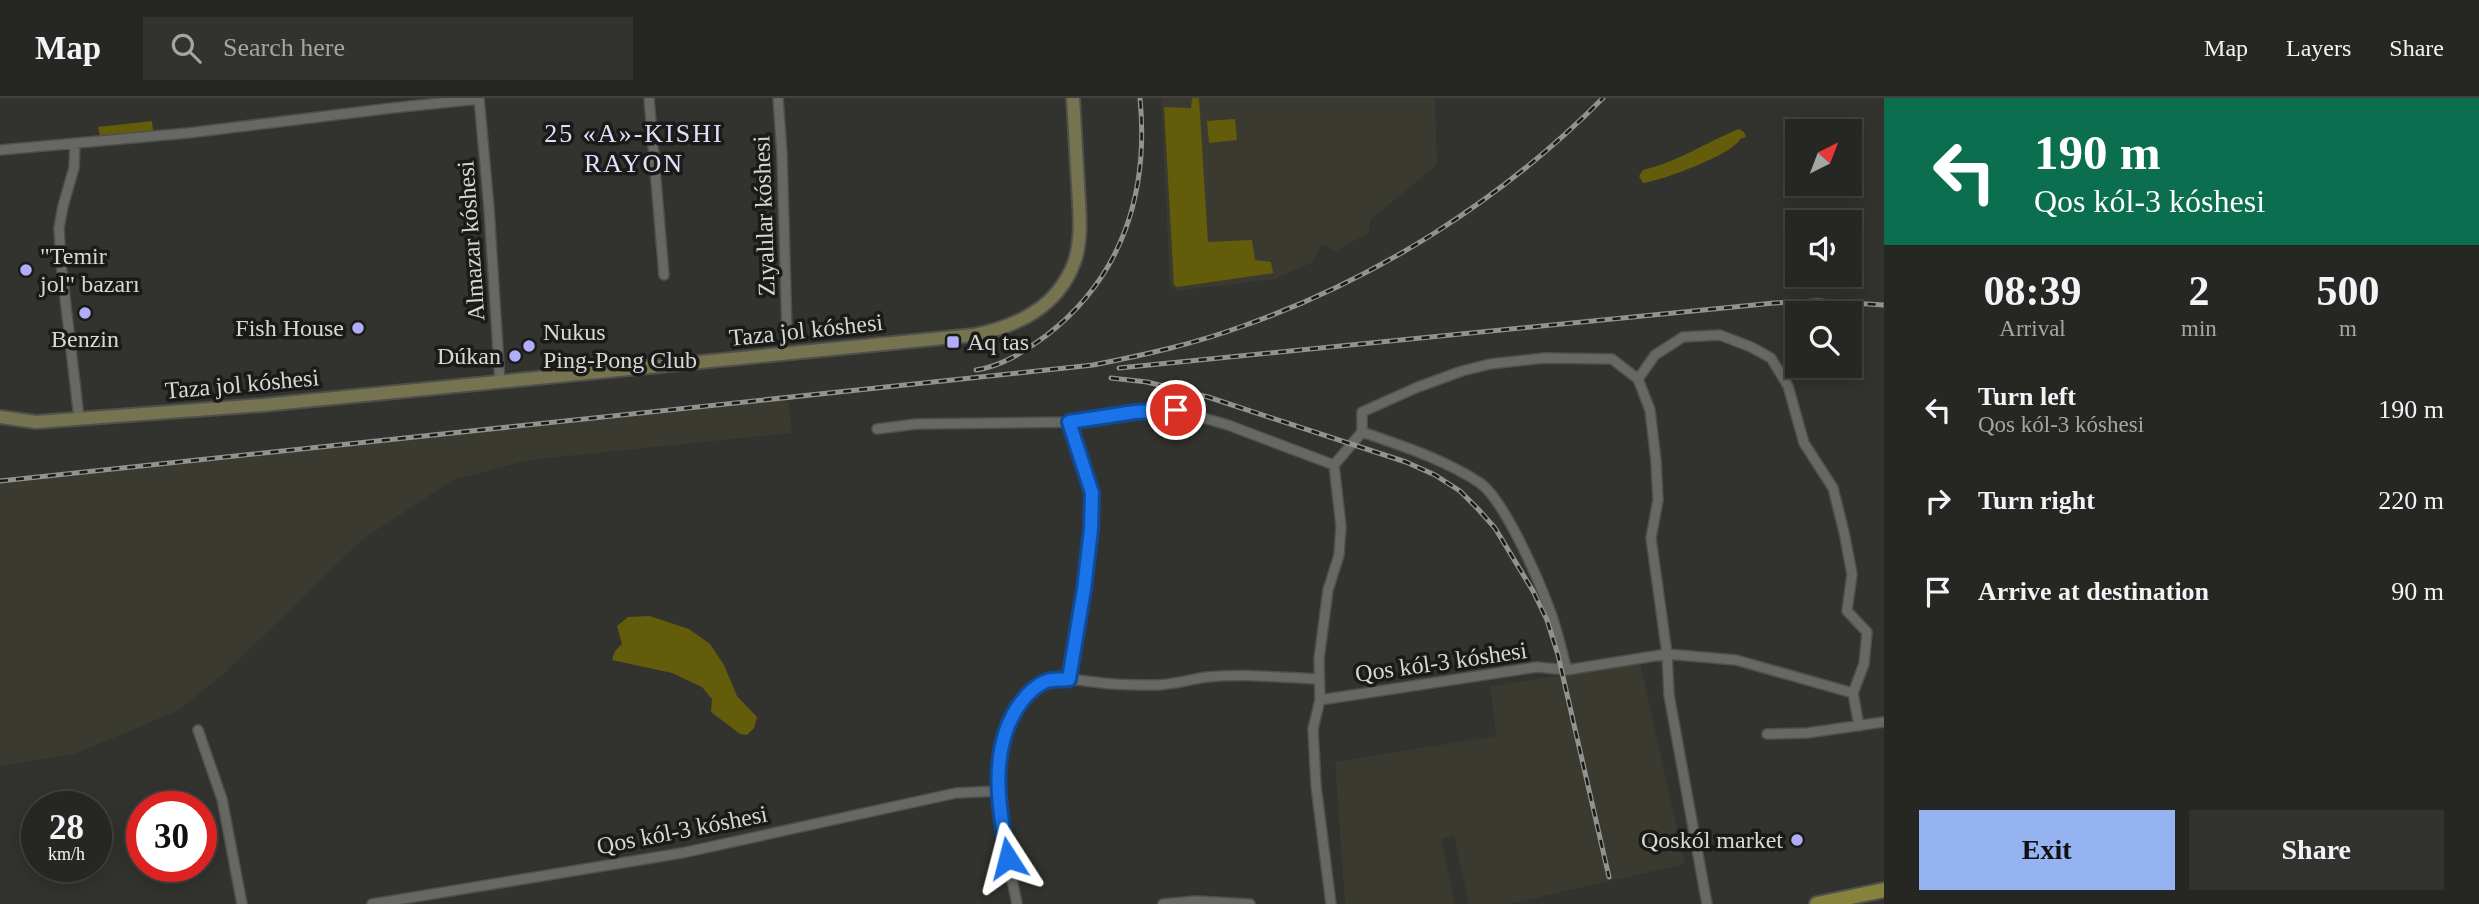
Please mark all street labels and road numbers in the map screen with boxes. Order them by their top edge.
street label: Zıyalılar kóshesi [748,135,780,297]
street label: Almazar kóshesi [452,160,490,322]
street label: Taza jol kóshesi [728,309,884,351]
street label: Taza jol kóshesi [164,364,320,404]
street label: Qos kól-3 kóshesi [1353,637,1529,687]
street label: Qos kól-3 kóshesi [594,801,770,859]

